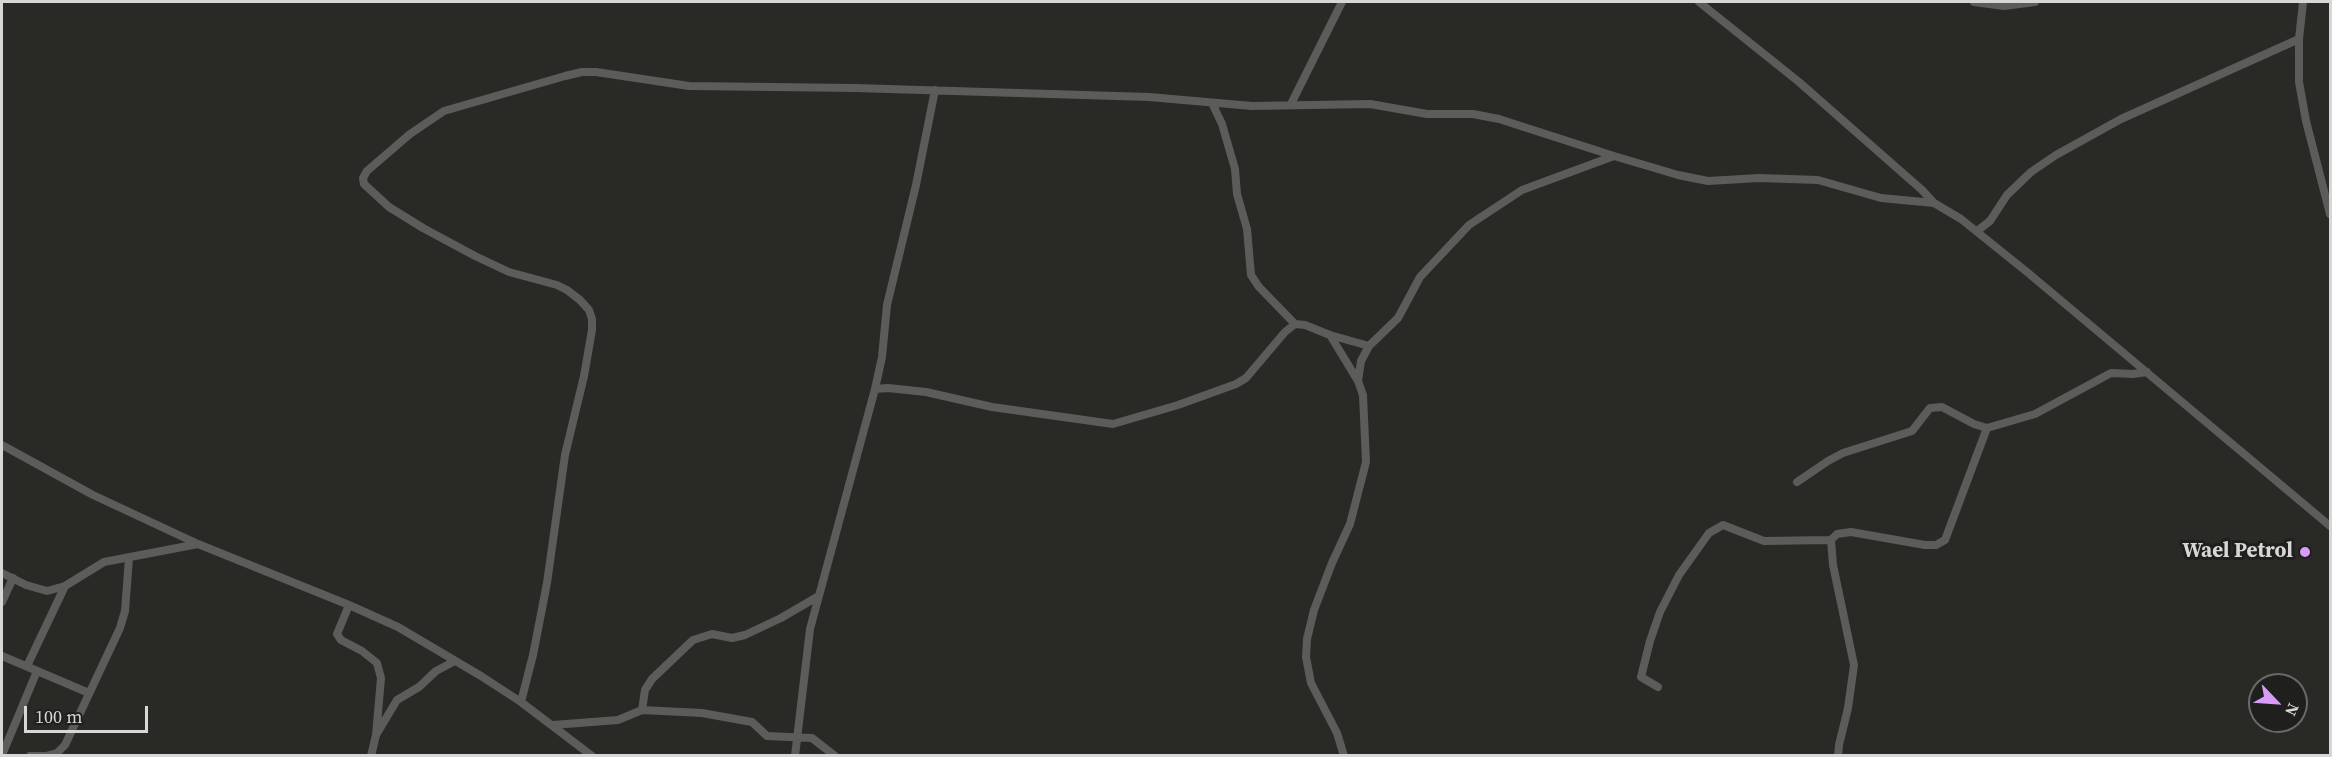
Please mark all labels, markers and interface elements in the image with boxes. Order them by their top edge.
place label: Wael Petrol [2182,539,2293,565]
marker: Wael Petrol [2298,545,2312,559]
north arrow [2248,673,2308,733]
scale bar [27,694,152,732]
text: N [2280,700,2305,720]
text: 100 m [35,704,82,729]

